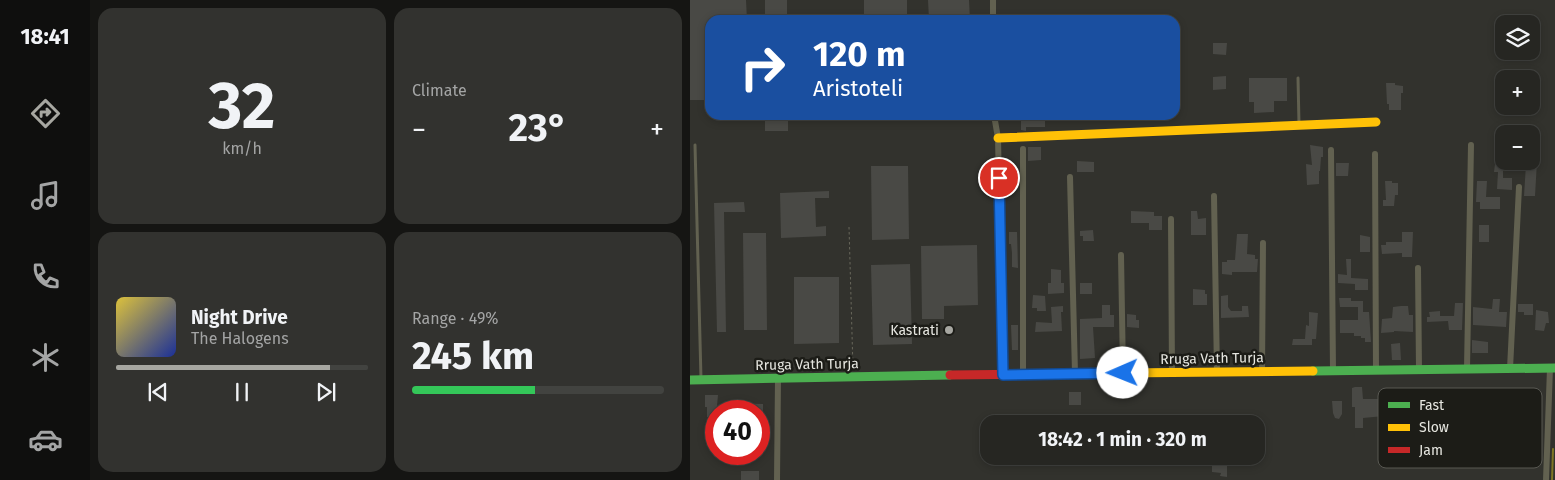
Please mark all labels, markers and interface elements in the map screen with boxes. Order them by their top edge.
map controls [1495,15,1540,170]
button: layers [1495,15,1540,60]
text: 18:41 [20,23,70,50]
text: 120 m [813,33,906,75]
icon: right [730,35,795,100]
text: 32 [209,67,275,145]
button: + [1495,70,1540,115]
text: Aristoteli [813,75,903,102]
text: Climate [412,81,467,100]
icon: directions [28,96,63,131]
text: 23° [509,105,568,151]
text: − [412,113,426,146]
text: + [650,113,664,146]
button: − [1495,125,1540,170]
text: km/h [222,139,262,158]
pin [978,157,1020,199]
icon: arrive [985,164,1013,192]
icon: music [28,178,63,213]
icon: phone [28,259,63,294]
text: Night Drive [191,306,288,329]
text: Range · 49% [412,309,499,328]
place label: Kastrati [890,322,939,339]
marker: Kastrati [943,324,955,336]
text: The Halogens [191,329,289,348]
text: 245 km [412,333,534,379]
icon: climate [28,340,63,375]
position arrow [1096,346,1148,398]
street label: Rruga Vath Turja [1160,349,1264,368]
street label: Rruga Vath Turja [755,355,859,374]
icon: previous [144,378,172,406]
icon: pause [228,378,256,406]
icon: next [312,378,340,406]
legend [1378,388,1542,468]
text: Fast [1419,397,1445,414]
speed limit sign: 40 [705,400,770,465]
text: Slow [1419,419,1449,436]
icon: car [28,422,63,457]
text: 18:42 · 1 min · 320 m [1038,428,1207,451]
text: Jam [1419,442,1443,459]

